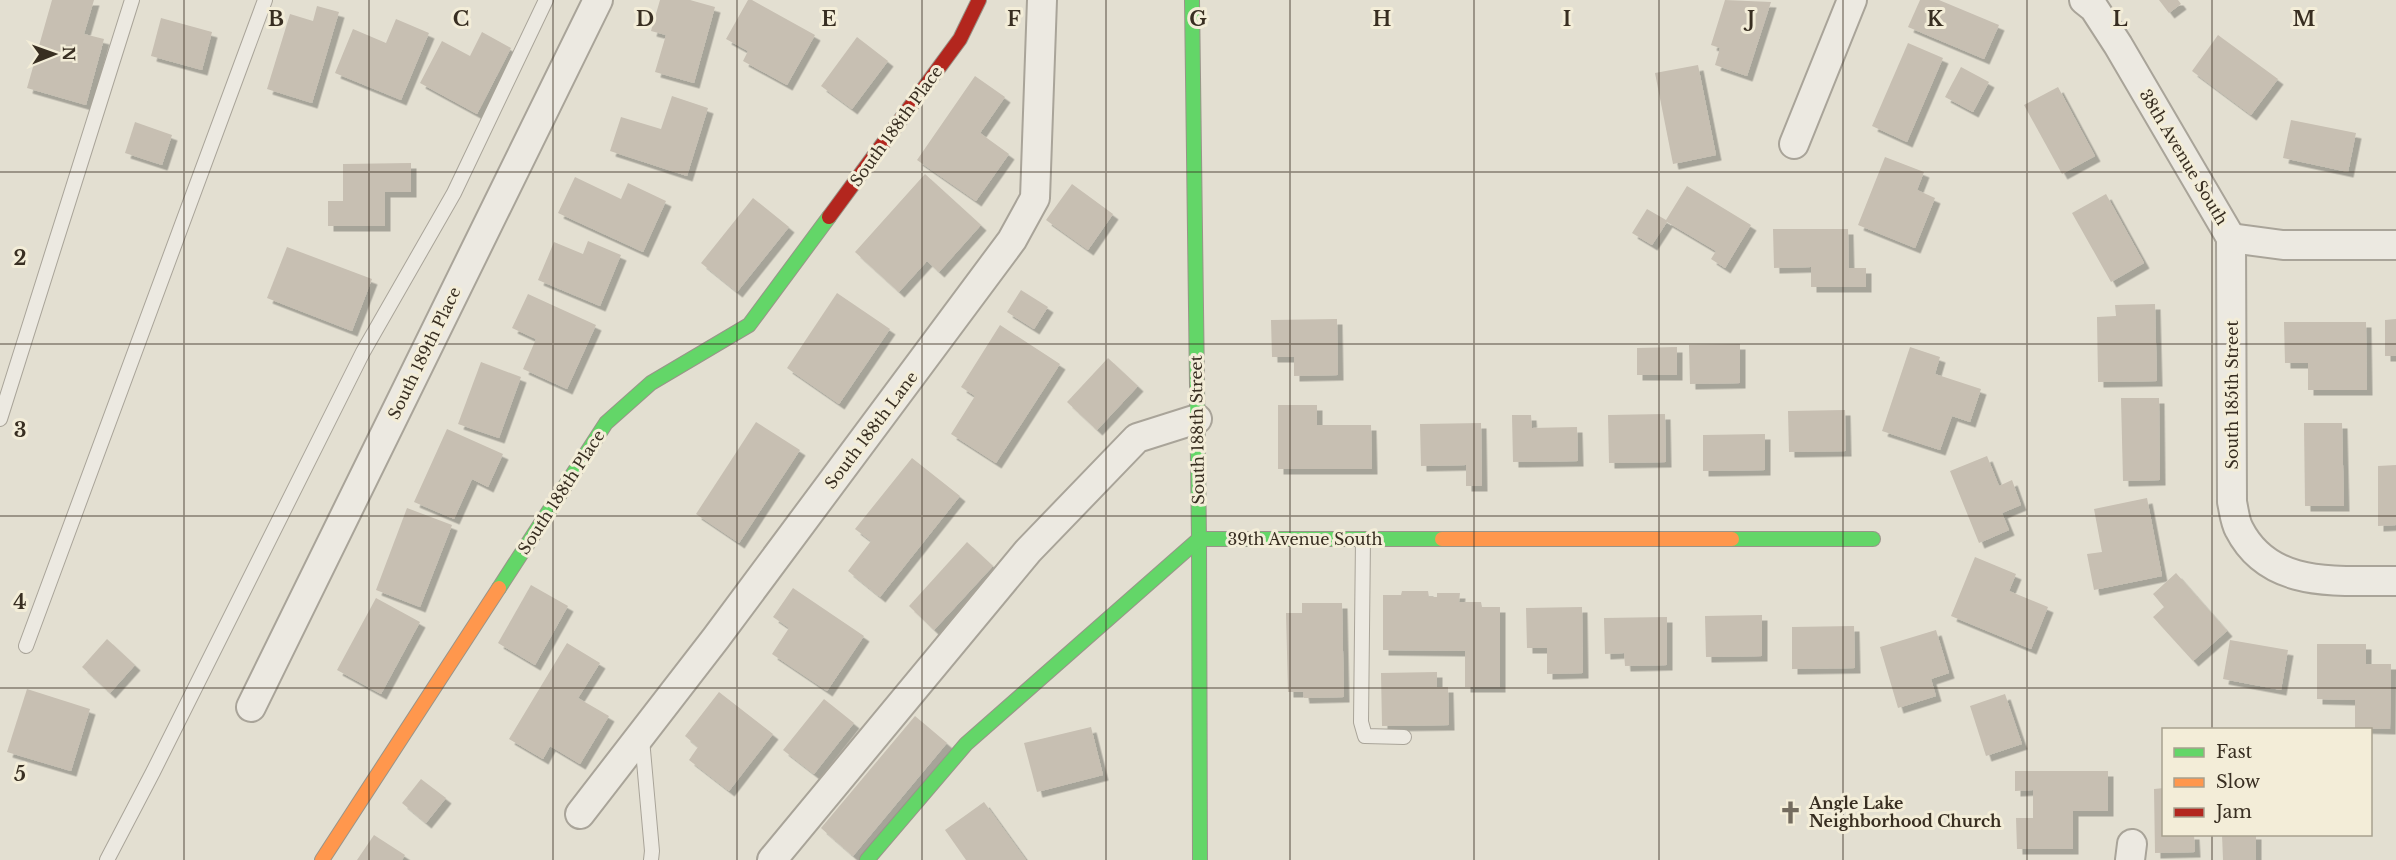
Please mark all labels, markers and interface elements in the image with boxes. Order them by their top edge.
text: B [268,7,284,31]
text: C [453,7,469,31]
text: D [636,7,654,31]
text: E [821,7,837,31]
text: F [1007,7,1021,31]
text: G [1189,7,1207,31]
text: H [1373,7,1392,31]
text: I [1563,7,1571,31]
text: J [1743,7,1755,31]
text: K [1927,7,1944,31]
text: L [2112,7,2128,31]
text: M [2293,7,2316,31]
north arrow [24,24,84,84]
text: N [59,46,79,61]
street label: South 188th Place [846,62,946,190]
street label: 38th Avenue South [2136,86,2232,228]
text: 2 [13,246,27,270]
street label: South 189th Place [383,284,465,422]
street label: South 185th Street [2222,321,2242,469]
street label: South 188th Street [1186,355,1208,505]
street label: South 188th Lane [820,367,922,493]
text: 3 [14,418,26,442]
street label: South 188th Place [513,426,609,558]
street label: 39th Avenue South [1227,529,1383,549]
text: 4 [13,590,27,614]
legend [2162,728,2372,836]
text: Fast [2216,741,2253,763]
text: 5 [14,762,26,786]
text: Slow [2216,771,2261,793]
place label: Angle Lake Neighborhood Church [1808,793,2002,831]
church icon: Angle Lake Neighborhood Church [1778,799,1804,825]
text: Jam [2214,801,2252,823]

